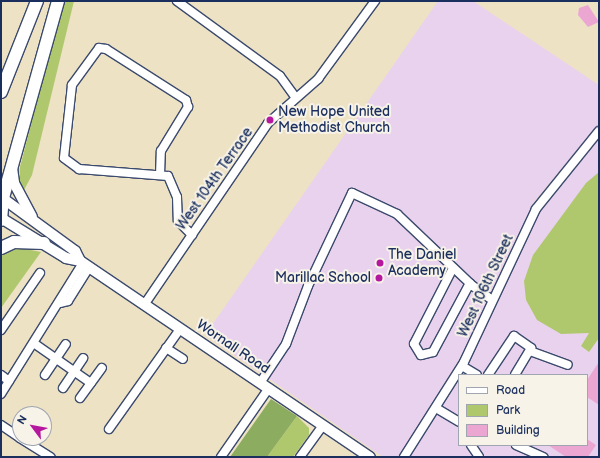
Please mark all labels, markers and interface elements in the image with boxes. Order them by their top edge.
place label: New Hope United Methodist Church [278,104,390,136]
marker: New Hope United Methodist Church [265,115,275,125]
street label: West 104th Terrace [173,124,257,234]
street label: West 106th Street [455,232,517,340]
place label: The Daniel Academy [388,247,456,280]
marker: The Daniel Academy [375,258,385,268]
place label: Marillac School [275,270,371,286]
marker: Marillac School [374,273,384,283]
street label: Wornall Road [193,316,273,378]
legend [458,374,588,446]
text: Road [496,383,525,398]
text: Park [496,403,520,418]
north arrow [12,406,52,446]
text: N [15,413,30,427]
text: Building [496,423,540,438]

